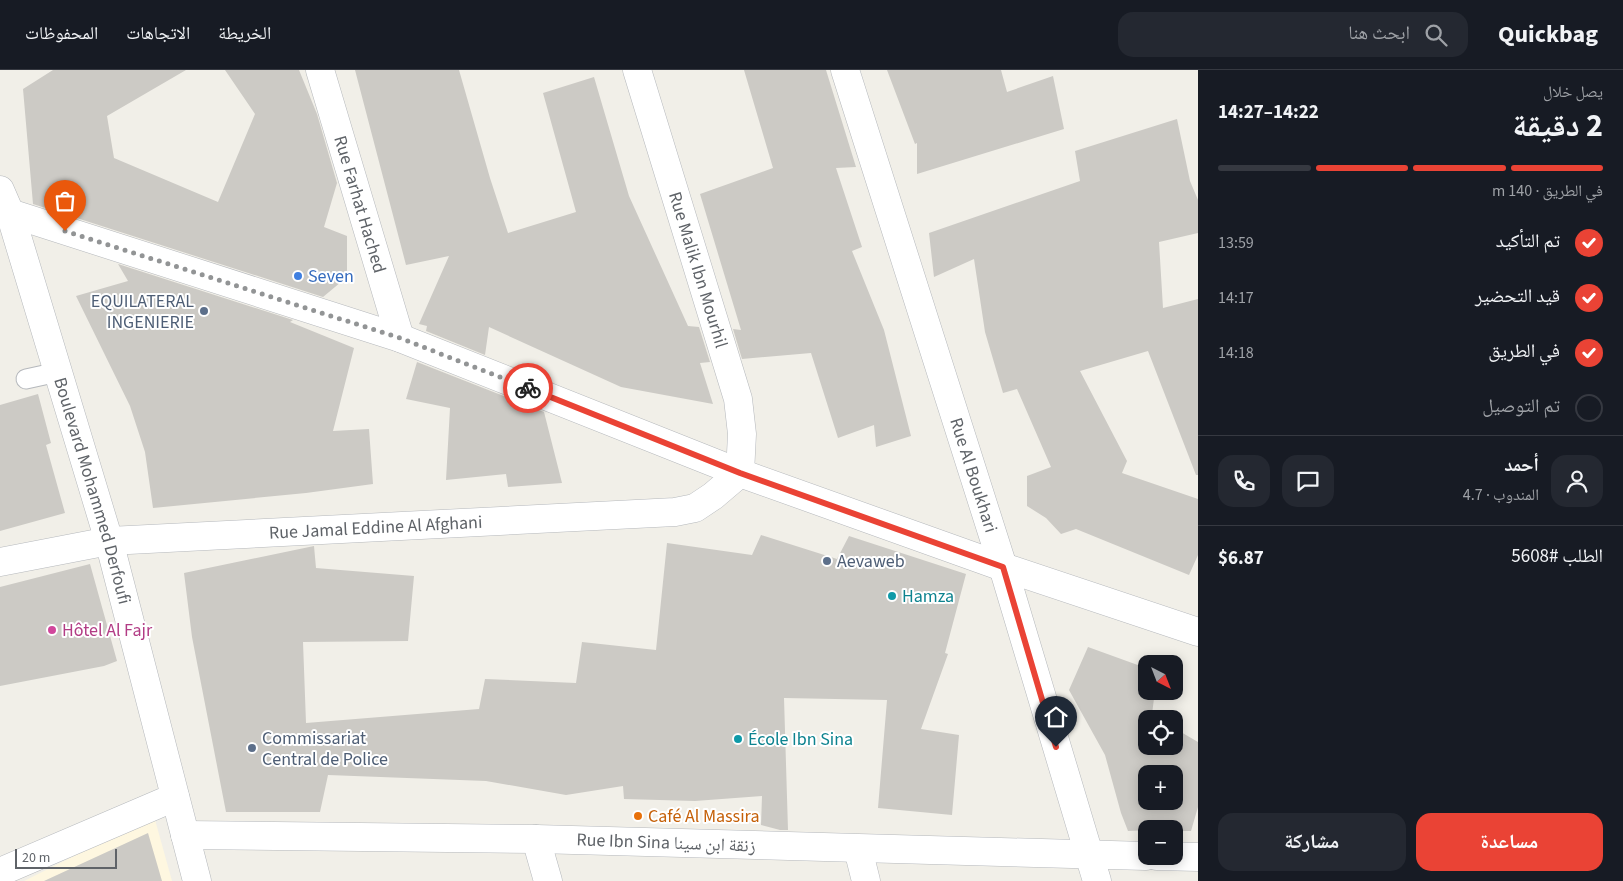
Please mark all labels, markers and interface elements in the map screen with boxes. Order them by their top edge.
search box [1118,12,1468,57]
text: Quickbag [1498,17,1598,52]
text: ابحث هنا [1348,20,1410,47]
text: المحفوظات [25,21,98,46]
text: الاتجاهات [126,21,190,46]
text: الخريطة [218,21,271,46]
icon: search [1422,21,1450,49]
text: يصل خلال [1543,81,1603,103]
text: 14:22–14:27 [1218,99,1319,126]
text: 2 دقيقة [1512,103,1603,149]
street label: Rue Farhat Hached [328,132,392,276]
pin [44,180,86,231]
text: في الطريق · 140 m [1492,180,1603,202]
icon: bag [51,187,79,215]
street label: Rue Malik Ibn Mourhil [663,189,734,351]
text: تم التأكيد [1496,228,1560,255]
icon: check [1575,229,1603,257]
text: 13:59 [1218,232,1254,254]
place label: Seven [308,264,354,289]
marker: Seven [292,270,304,282]
text: قيد التحضير [1475,283,1560,310]
icon: check [1575,284,1603,312]
text: 14:17 [1218,287,1254,309]
place label: EQUILATERAL INGENIERIE [91,289,194,335]
marker: EQUILATERAL INGENIERIE [198,305,210,317]
text: في الطريق [1488,338,1560,365]
icon: check [1575,339,1603,367]
text: 14:18 [1218,342,1254,364]
courier [503,363,553,413]
street label: Boulevard Mohammed Derfoufi [48,374,137,607]
icon: bike [514,374,542,402]
text: تم التوصيل [1482,393,1560,420]
street label: Rue Al Boukhari [944,414,1004,536]
text: أحمد [1504,452,1539,479]
button: phone [1218,455,1270,507]
button: chat [1282,455,1334,507]
button: person [1551,455,1603,507]
text: المندوب · 4.7 [1463,484,1539,506]
street label: Rue Jamal Eddine Al Afghani [268,509,483,545]
text: الطلب #5608 [1511,543,1603,570]
text: $6.87 [1218,545,1264,572]
place label: Aevaweb [837,549,905,574]
marker: Aevaweb [821,555,833,567]
place label: Hamza [902,584,954,609]
marker: Hamza [886,590,898,602]
place label: Hôtel Al Fajr [62,618,153,643]
marker: Hôtel Al Fajr [46,624,58,636]
north arrow [1138,655,1182,700]
map controls [1138,655,1183,865]
pin [1035,696,1077,747]
icon: home [1042,703,1070,731]
button: locate [1138,710,1183,755]
place label: Commissariat Central de Police [262,726,388,772]
place label: École Ibn Sina [748,727,853,752]
marker: École Ibn Sina [732,733,744,745]
marker: Commissariat Central de Police [246,742,258,754]
button: + [1138,765,1183,810]
place label: Café Al Massira [648,804,759,829]
marker: Café Al Massira [632,810,644,822]
button: مشاركة [1218,813,1406,871]
button: مساعدة [1416,813,1603,871]
button: − [1138,820,1183,865]
street label: Rue Ibn Sina زنقة ابن سينا [576,827,756,859]
scale bar [15,846,118,869]
text: 20 m [22,848,50,868]

